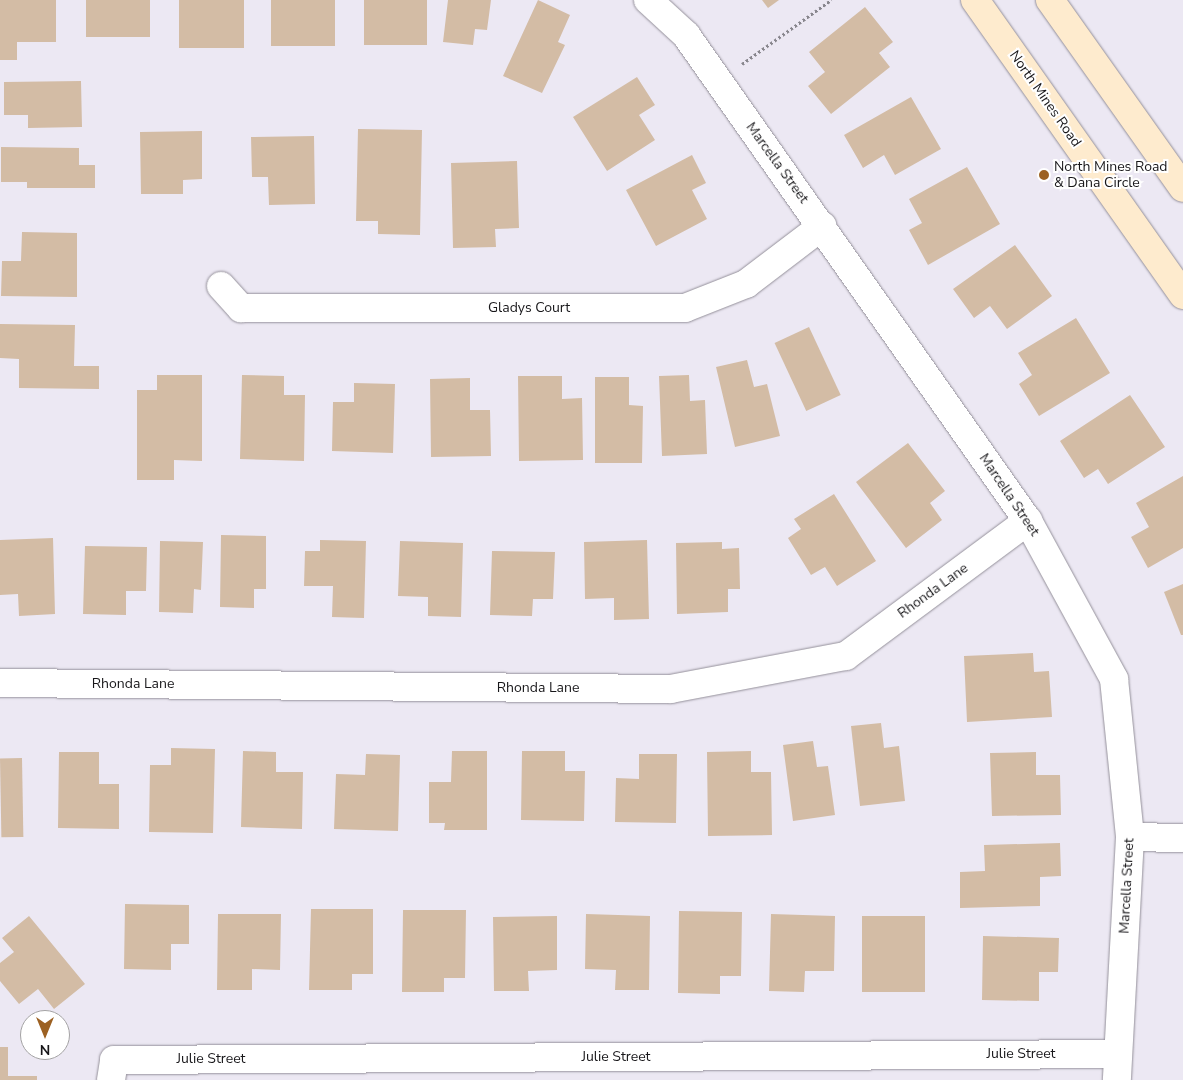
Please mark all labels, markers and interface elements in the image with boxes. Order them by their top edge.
street label: North Mines Road [1006,48,1084,150]
street label: Marcella Street [742,119,812,207]
place label: North Mines Road & Dana Circle [1054,159,1167,192]
marker: North Mines Road & Dana Circle [1038,169,1050,181]
street label: Gladys Court [488,300,570,316]
street label: Marcella Street [975,451,1043,539]
street label: Rhonda Lane [895,560,971,622]
street label: Rhonda Lane [92,676,174,692]
street label: Rhonda Lane [497,680,579,696]
street label: Marcella Street [1116,838,1138,934]
north arrow [20,1010,70,1060]
text: N [40,1040,50,1059]
street label: Julie Street [986,1046,1056,1062]
street label: Julie Street [581,1049,651,1065]
street label: Julie Street [176,1051,246,1067]

